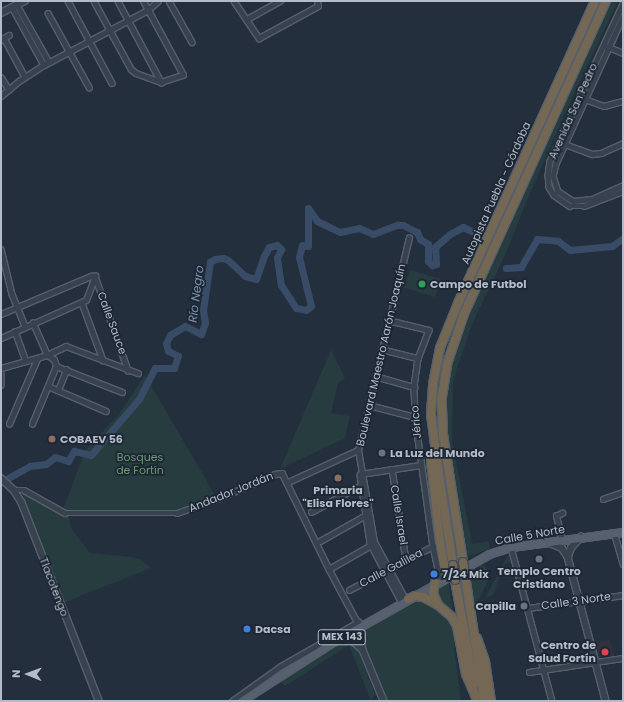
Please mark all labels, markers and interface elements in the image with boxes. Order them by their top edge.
street label: Avenida San Pedro [546,61,600,161]
street label: Autopista Puebla - Córdoba [459,120,533,266]
street label: Boulevard Maestro Aarón Joaquín [354,263,408,447]
water label: Río Negro [185,265,207,323]
place label: Campo de Futbol [430,277,527,291]
marker: Campo de Futbol [417,279,427,289]
street label: Calle Sauce [95,290,129,356]
street label: Jérico [408,405,424,439]
place label: COBAEV 56 [60,432,123,446]
marker: COBAEV 56 [47,434,57,444]
place label: La Luz del Mundo [390,446,485,460]
marker: La Luz del Mundo [377,448,387,458]
park label: Bosques de Fortín [116,451,164,477]
street label: Andador Jordán [187,469,275,515]
marker: Primaria "Elisa Flores" [333,473,343,483]
place label: Primaria "Elisa Flores" [302,484,374,510]
street label: Calle Israel [388,484,410,546]
street label: Calle 5 Norte [494,522,566,548]
street label: Calle Galilea [357,546,425,590]
marker: Templo Centro Cristiano [534,554,544,564]
street label: Tlacotengo [37,556,71,618]
place label: Templo Centro Cristiano [497,565,581,591]
place label: 7/24 Mix [442,567,489,581]
marker: 7/24 Mix [429,569,439,579]
street label: Calle 3 Norte [540,590,612,612]
place label: Capilla [475,599,516,613]
marker: Capilla [519,601,529,611]
place label: Dacsa [255,622,291,636]
marker: Dacsa [242,624,252,634]
road number: MEX 143 [317,629,367,645]
place label: Centro de Salud Fortín [528,639,596,665]
marker: Centro de Salud Fortín [599,646,611,658]
north arrow [8,654,48,694]
text: N [8,670,24,678]

